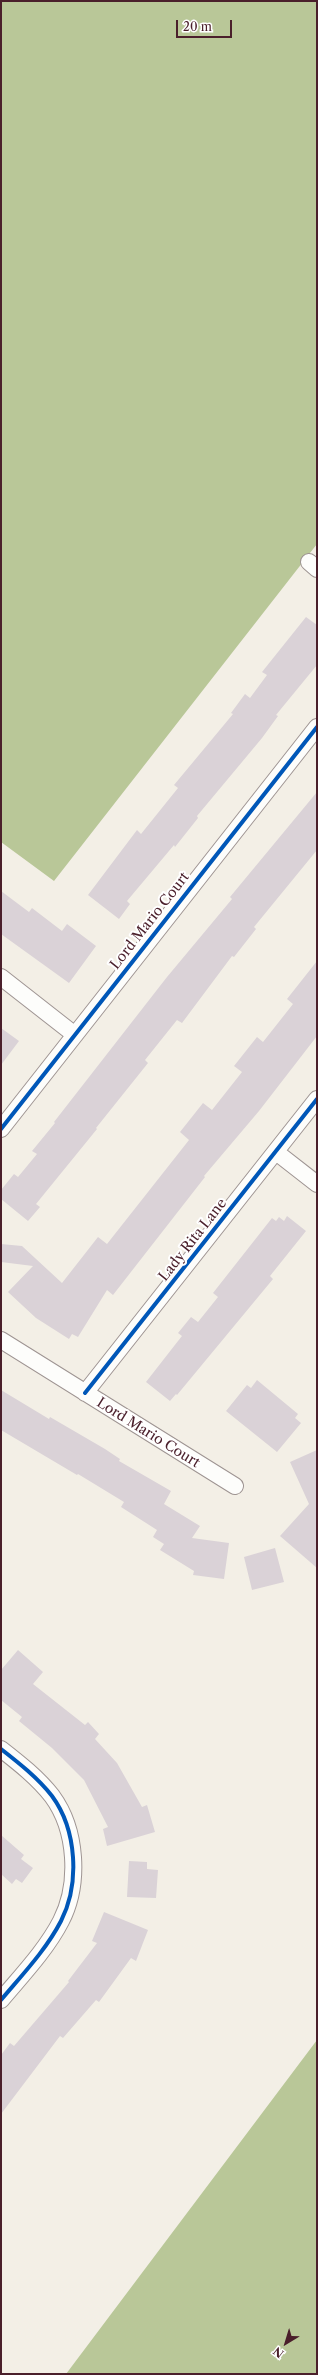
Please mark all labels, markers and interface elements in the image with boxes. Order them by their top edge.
scale bar [178,12,234,38]
text: 20 m [183,19,212,34]
street label: Lord Mario Court [107,869,193,973]
street label: Lady Rita Lane [156,1195,230,1285]
street label: Lord Mario Court [93,1394,203,1472]
north arrow [266,2323,306,2363]
text: N [271,2344,287,2361]

